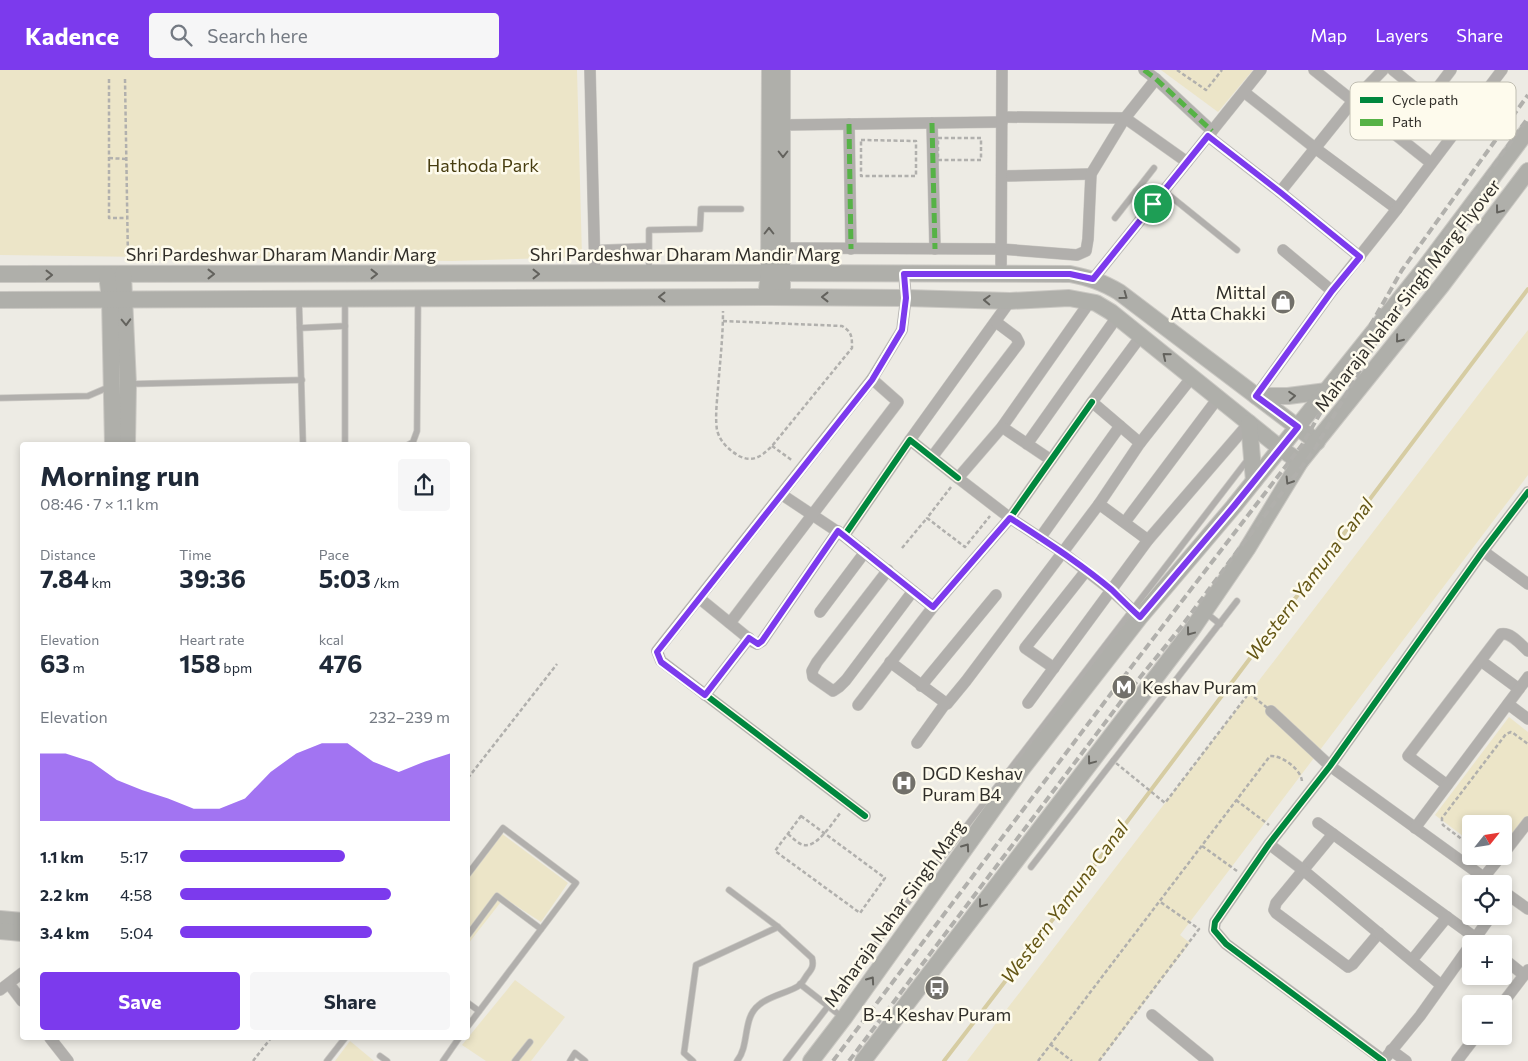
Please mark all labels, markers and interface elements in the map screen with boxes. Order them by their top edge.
search box [149,13,499,58]
text: Kadence [25,21,119,50]
icon: search [167,21,195,49]
text: Search here [207,24,308,47]
text: Map [1310,24,1347,46]
text: Layers [1375,24,1428,46]
text: Share [1456,24,1503,46]
legend [1350,82,1516,140]
text: Cycle path [1392,91,1458,108]
text: Path [1392,113,1422,130]
one-way arrow [778,150,788,158]
park label: Hathoda Park [427,154,539,176]
street label: Maharaja Nahar Singh Marg Flyover [1309,174,1505,416]
pin [1132,183,1174,225]
icon: arrive [1139,190,1167,218]
one-way arrow [1496,204,1504,213]
one-way arrow [764,227,774,234]
street label: Shri Pardeshwar Dharam Mandir Marg [126,243,437,265]
street label: Shri Pardeshwar Dharam Mandir Marg [530,243,841,265]
one-way arrow [208,269,215,279]
one-way arrow [370,269,378,279]
one-way arrow [532,269,540,279]
one-way arrow [45,270,53,280]
place label: Mittal Atta Chakki [1170,281,1266,324]
shop icon: Mittal Atta Chakki [1270,289,1296,315]
one-way arrow [1118,290,1128,299]
one-way arrow [658,292,666,302]
one-way arrow [821,292,828,302]
one-way arrow [983,295,991,305]
one-way arrow [120,319,131,327]
one-way arrow [1397,333,1405,342]
one-way arrow [1163,354,1172,362]
one-way arrow [1288,390,1296,401]
text: Morning run [40,458,200,492]
button: share [398,459,450,511]
one-way arrow [1285,476,1295,485]
water label: Western Yamuna Canal [1240,492,1378,665]
text: 08:46 · 7 × 1.1 km [40,494,159,513]
text: Distance [40,546,96,563]
text: Time [179,546,212,563]
text: Pace [319,546,349,563]
text: 7.84 [40,563,89,593]
text: 39:36 [179,563,246,593]
text: 5:03 [319,563,371,593]
text: km [89,574,111,591]
text: /km [371,574,400,591]
one-way arrow [1187,626,1195,635]
text: Elevation [40,631,99,648]
text: Heart rate [179,631,244,648]
text: kcal [319,631,344,648]
text: 63 [40,648,70,678]
text: 158 [179,648,221,678]
text: 476 [319,648,363,678]
text: m [70,659,85,676]
text: bpm [221,659,252,676]
metro station icon: Keshav Puram [1111,674,1137,700]
place label: Keshav Puram [1142,676,1257,698]
text: Elevation [40,707,108,726]
text: 232–239 m [369,707,450,726]
one-way arrow [1088,755,1096,764]
place label: DGD Keshav Puram B4 [922,762,1023,805]
hospital icon: DGD Keshav Puram B4 [891,770,917,796]
street label: Maharaja Nahar Singh Marg [819,815,969,1011]
water label: Western Yamuna Canal [995,815,1133,988]
north arrow [1462,815,1512,865]
map controls [1462,815,1512,1045]
one-way arrow [960,843,969,853]
text: 1.1 km [40,847,84,866]
text: 5:17 [120,847,148,866]
button: locate [1462,875,1512,925]
text: 2.2 km [40,885,89,904]
text: 4:58 [120,885,152,904]
one-way arrow [979,898,988,908]
text: 3.4 km [40,923,89,942]
text: 5:04 [120,923,153,942]
button: + [1462,935,1512,985]
button: Save [40,972,240,1030]
button: Share [250,972,450,1030]
bus stop icon: B-4 Keshav Puram [924,975,950,1001]
one-way arrow [865,976,874,985]
button: − [1462,995,1512,1045]
place label: B-4 Keshav Puram [863,1003,1011,1025]

